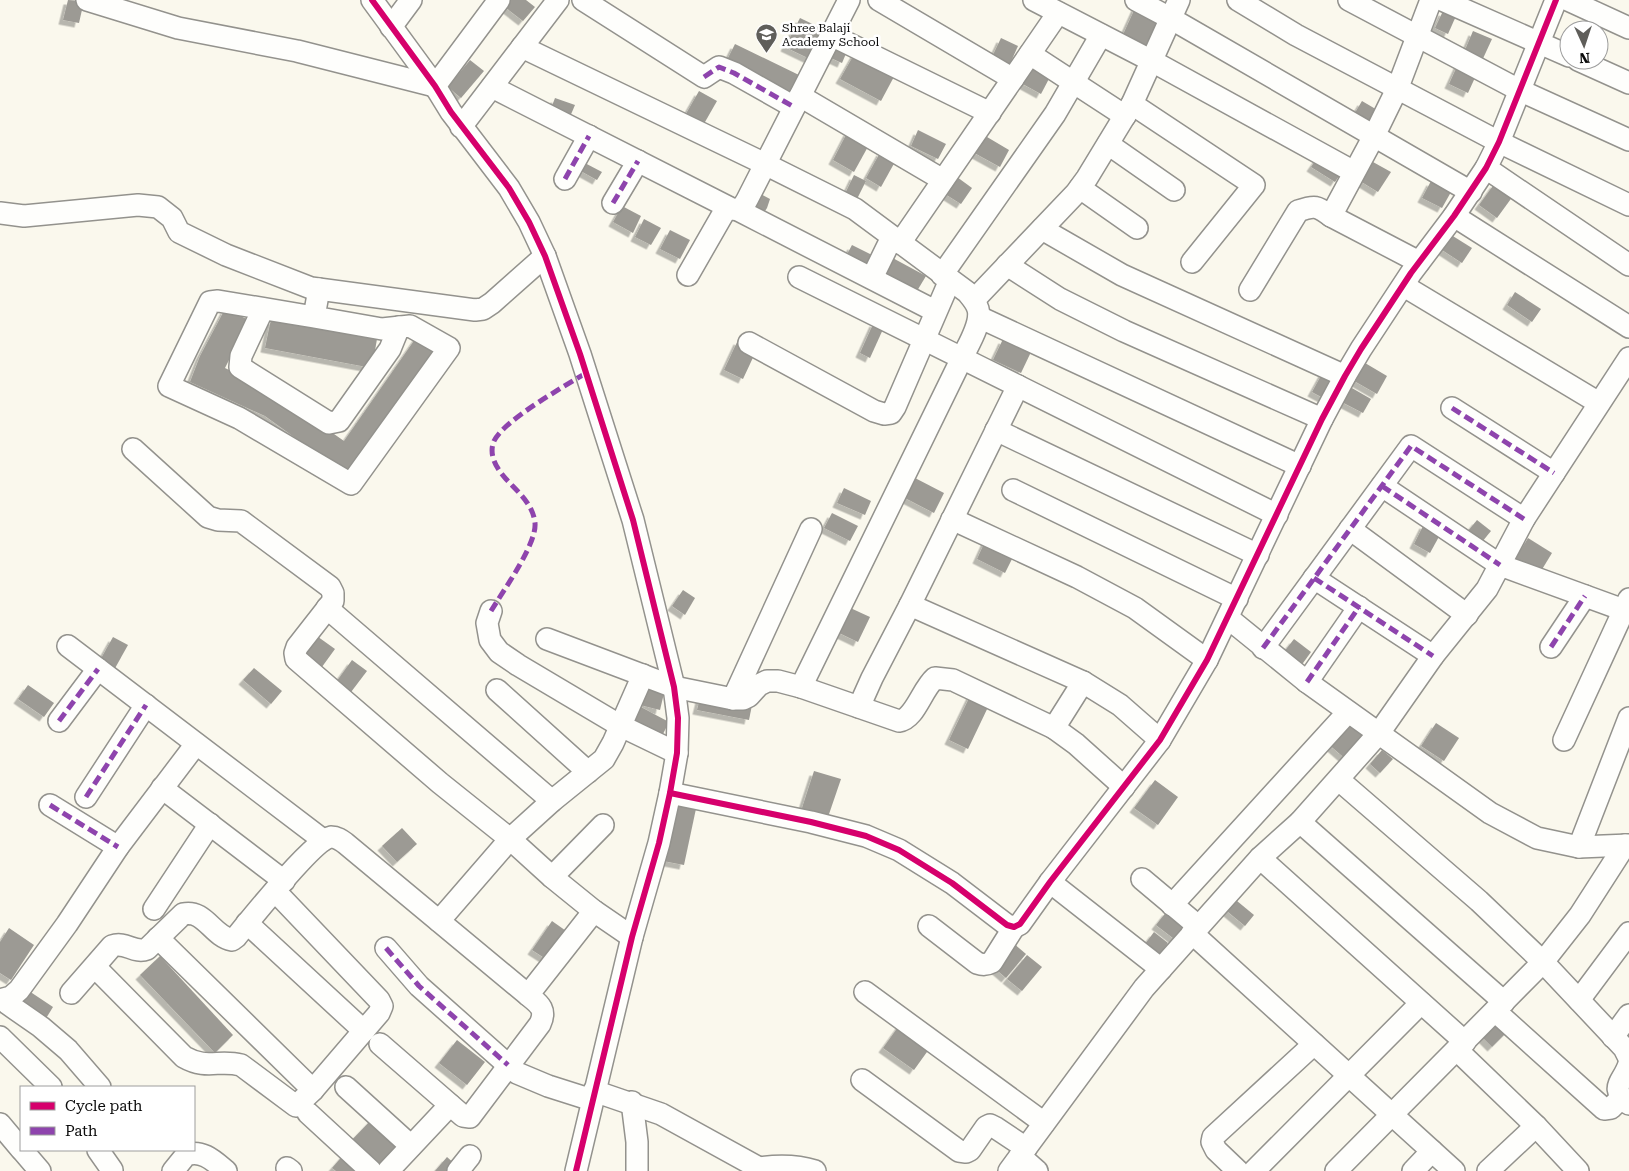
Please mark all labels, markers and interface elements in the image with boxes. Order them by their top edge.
north arrow [1559,20,1609,70]
place label: Shree Balaji Academy School [782,21,880,49]
school or university icon: Shree Balaji Academy School [754,23,778,54]
text: N [1579,50,1590,66]
legend [20,1086,195,1151]
text: Cycle path [65,1097,143,1115]
text: Path [65,1122,98,1140]

